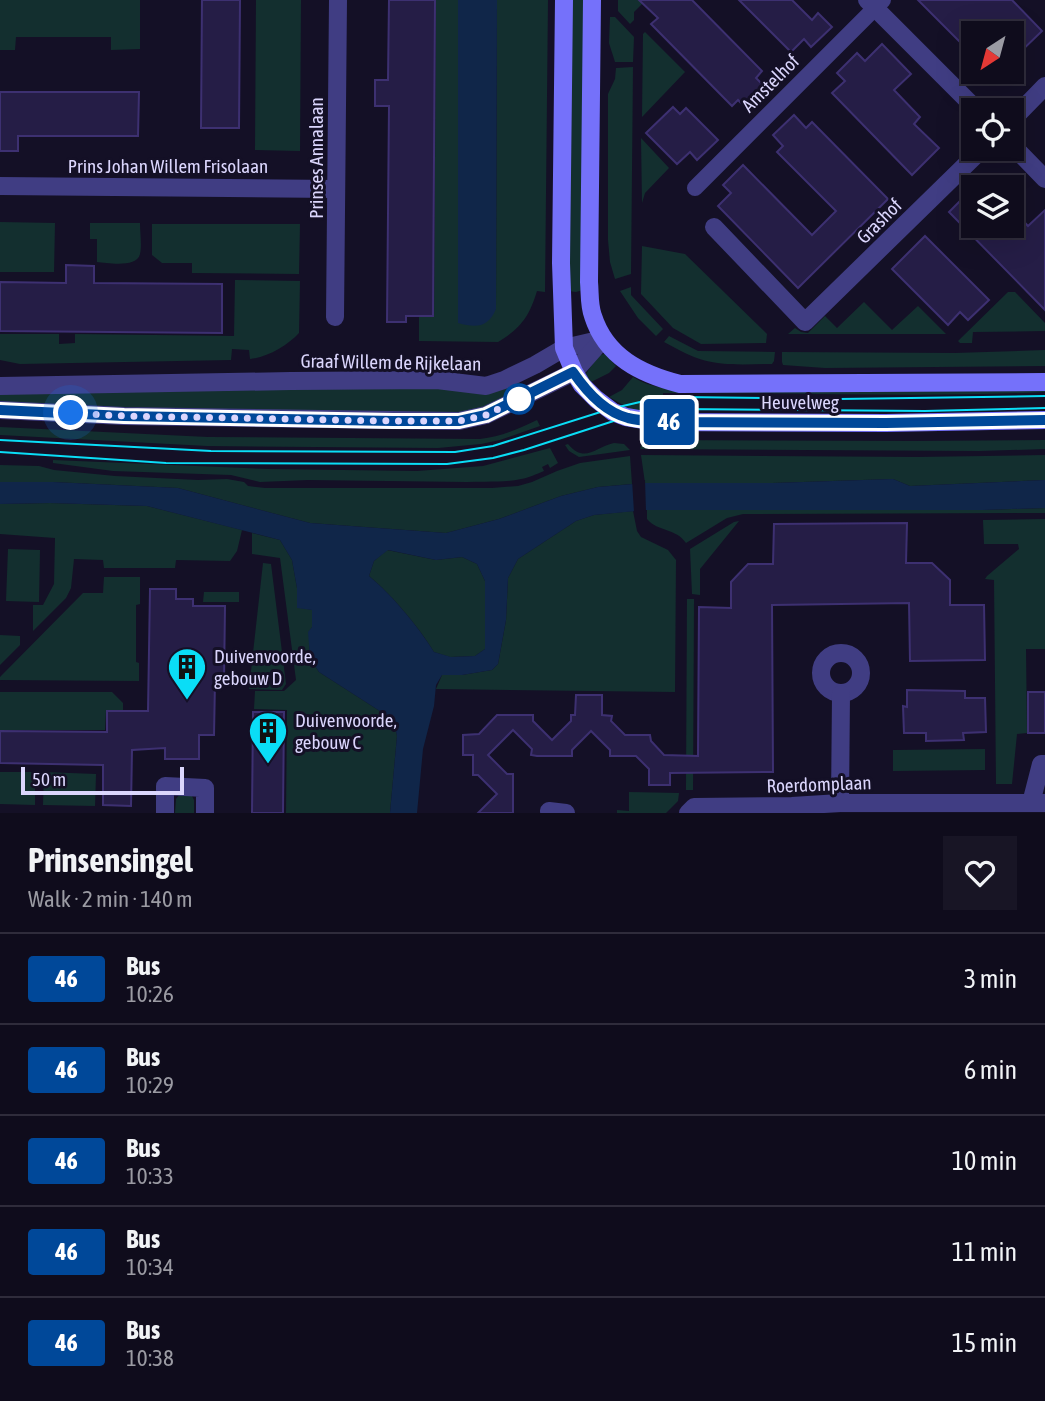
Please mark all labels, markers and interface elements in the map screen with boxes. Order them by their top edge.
north arrow [961,21,1024,84]
map controls [961,21,1024,238]
street label: Amstelhof [737,50,803,116]
street label: Prinses Annalaan [305,97,327,219]
button: locate [961,98,1024,161]
street label: Prins Johan Willem Frisolaan [68,155,268,177]
button: layers [961,175,1024,238]
street label: Grashof [852,194,906,248]
street label: Graaf Willem de Rijkelaan [300,349,482,375]
unlabelled marker [504,384,534,414]
street label: Heuvelweg [761,391,840,413]
your location [53,395,88,430]
line badge: 46 [638,399,700,445]
text: 46 [658,408,680,435]
place label: Duivenvoorde, gebouw D [214,645,316,689]
building icon: Duivenvoorde, gebouw D [166,646,208,701]
place label: Duivenvoorde, gebouw C [295,709,397,753]
building icon: Duivenvoorde, gebouw C [247,710,289,765]
scale bar [21,764,184,796]
text: 50 m [32,768,66,790]
street label: Roerdomplaan [766,771,872,797]
button: heart [943,836,1017,910]
text: Prinsensingel [28,841,193,879]
text: Walk · 2 min · 140 m [28,886,192,912]
text: Bus [126,951,160,981]
text: 3 min [964,964,1017,994]
text: 46 [55,965,78,992]
text: 10:26 [126,981,174,1007]
text: Bus [126,1042,160,1072]
text: 6 min [964,1055,1017,1085]
text: 46 [55,1056,78,1083]
text: 10:29 [126,1072,174,1098]
text: Bus [126,1133,160,1163]
text: 10 min [952,1146,1017,1176]
text: 46 [55,1147,78,1174]
text: 10:33 [126,1163,174,1189]
text: Bus [126,1224,160,1254]
text: 11 min [952,1237,1017,1267]
text: 46 [55,1238,78,1265]
text: 10:34 [126,1254,174,1280]
text: Bus [126,1315,160,1345]
text: 15 min [952,1328,1017,1358]
text: 46 [55,1329,78,1356]
text: 10:38 [126,1345,174,1371]

